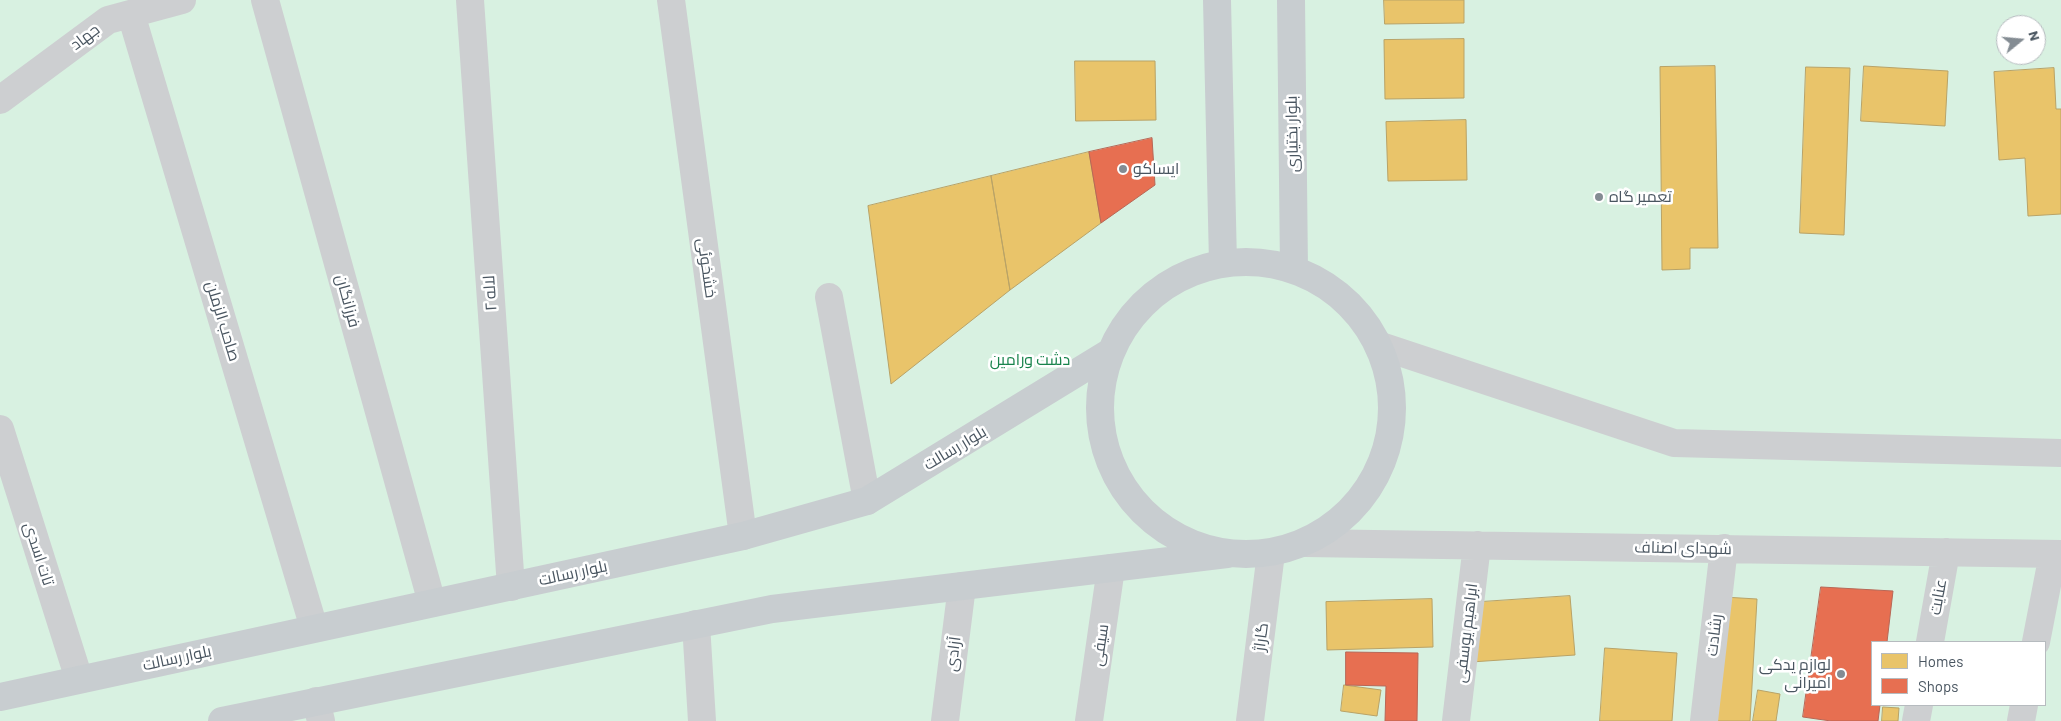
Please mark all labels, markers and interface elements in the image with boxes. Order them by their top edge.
north arrow [1996,15,2046,65]
street label: جهاد [66,20,104,54]
text: N [2025,29,2044,43]
street label: بلوار بختیاری [1282,95,1302,173]
place label: ایساکو [1133,159,1179,179]
marker: ایساکو [1117,163,1129,175]
place label: تعمیر گاه [1609,187,1672,207]
marker: تعمیر گاه [1593,191,1605,203]
street label: خشخوئی [693,237,721,299]
street label: فرزانگان [332,272,364,330]
street label: لاله ۲ [479,275,501,311]
street label: صاحب الزملن [202,279,244,363]
park label: دشت ورامین [990,350,1070,370]
street label: بلوار رسالت [920,422,990,474]
street label: تات اسدی [20,520,58,588]
street label: شهدای اصناف [1634,538,1732,558]
street label: بلوار رسالت [537,556,609,590]
street label: عنایت [1925,577,1951,617]
street label: ابراهیم یوسفی [1450,582,1482,684]
street label: رشادت [1702,613,1726,657]
street label: گاراژ [1250,622,1272,652]
street label: سیفی [1088,623,1112,667]
street label: آزادی [941,636,965,672]
street label: بلوار رسالت [141,641,213,675]
legend [1871,641,2046,706]
text: Homes [1918,652,1963,670]
place label: لوازم یدکی امیرانی [1759,655,1831,693]
marker: لوازم یدکی امیرانی [1835,668,1847,680]
text: Shops [1918,677,1958,695]

